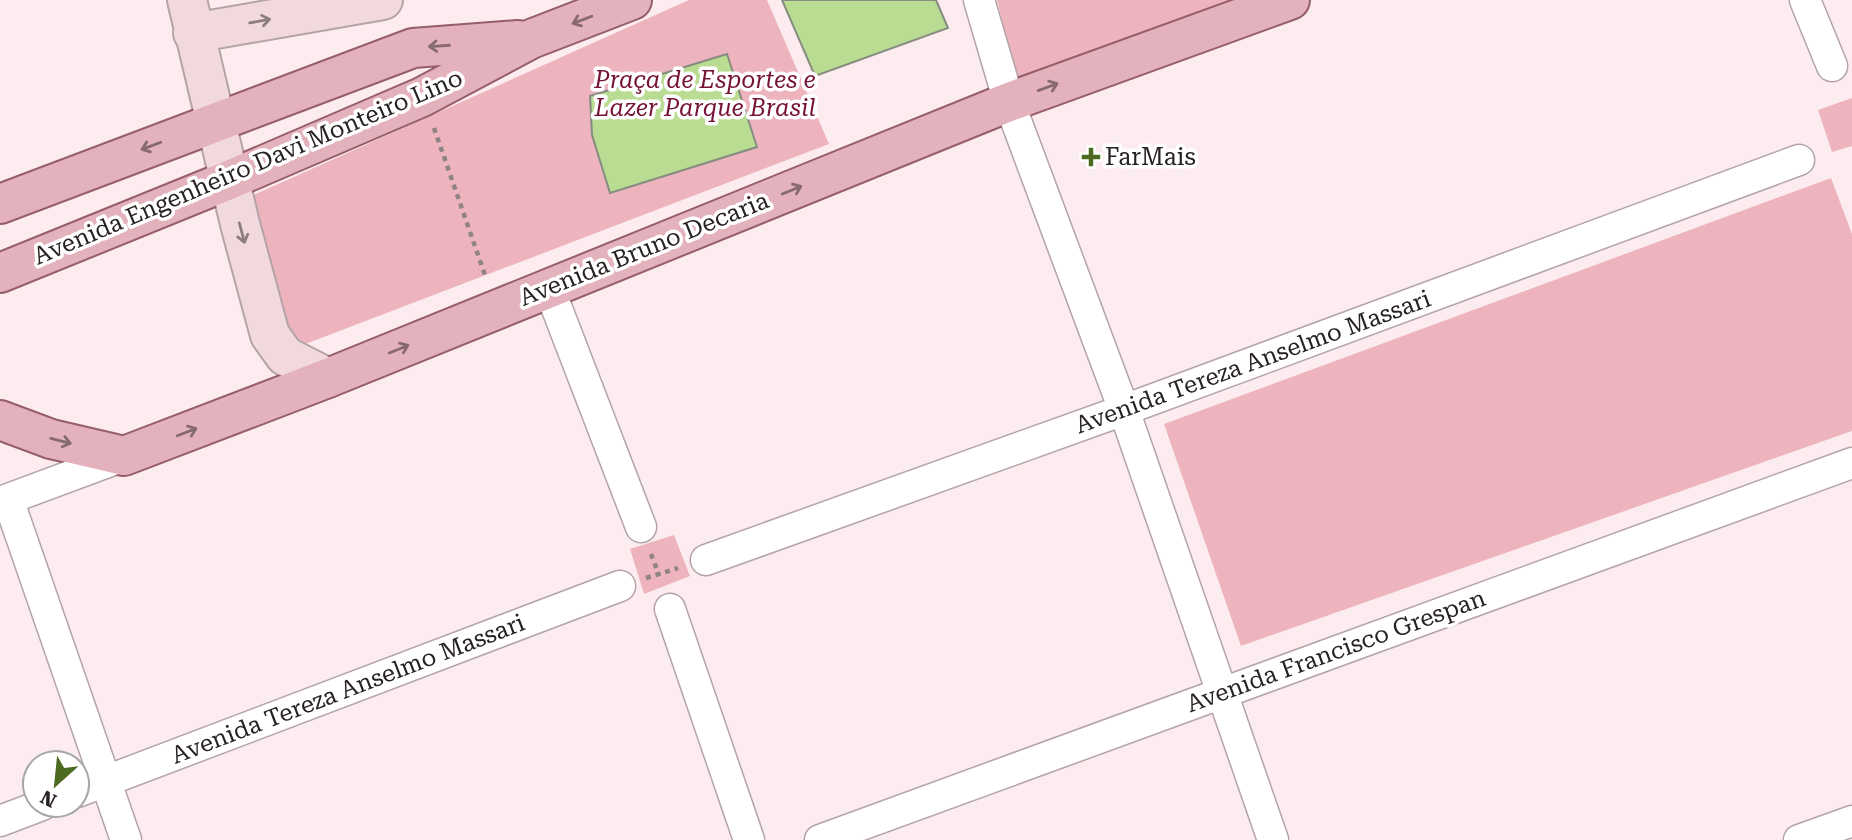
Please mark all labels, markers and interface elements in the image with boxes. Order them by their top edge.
one-way arrow [249,14,271,28]
one-way arrow [571,14,593,27]
one-way arrow [428,40,450,53]
street label: Avenida Engenheiro Davi Monteiro Lino [29,64,467,270]
park label: Praça de Esportes e Lazer Parque Brasil [593,66,816,122]
one-way arrow [1037,80,1059,92]
one-way arrow [141,140,162,153]
place label: FarMais [1105,143,1196,171]
marker: FarMais [1083,149,1099,165]
one-way arrow [780,182,802,195]
street label: Avenida Bruno Decaria [515,186,773,312]
one-way arrow [236,221,249,244]
street label: Avenida Tereza Anselmo Massari [1071,284,1435,440]
one-way arrow [388,341,409,354]
one-way arrow [176,425,198,437]
one-way arrow [49,435,72,448]
street label: Avenida Francisco Grespan [1183,584,1489,718]
street label: Avenida Tereza Anselmo Massari [167,608,529,769]
north arrow [21,749,91,819]
text: N [36,785,60,812]

